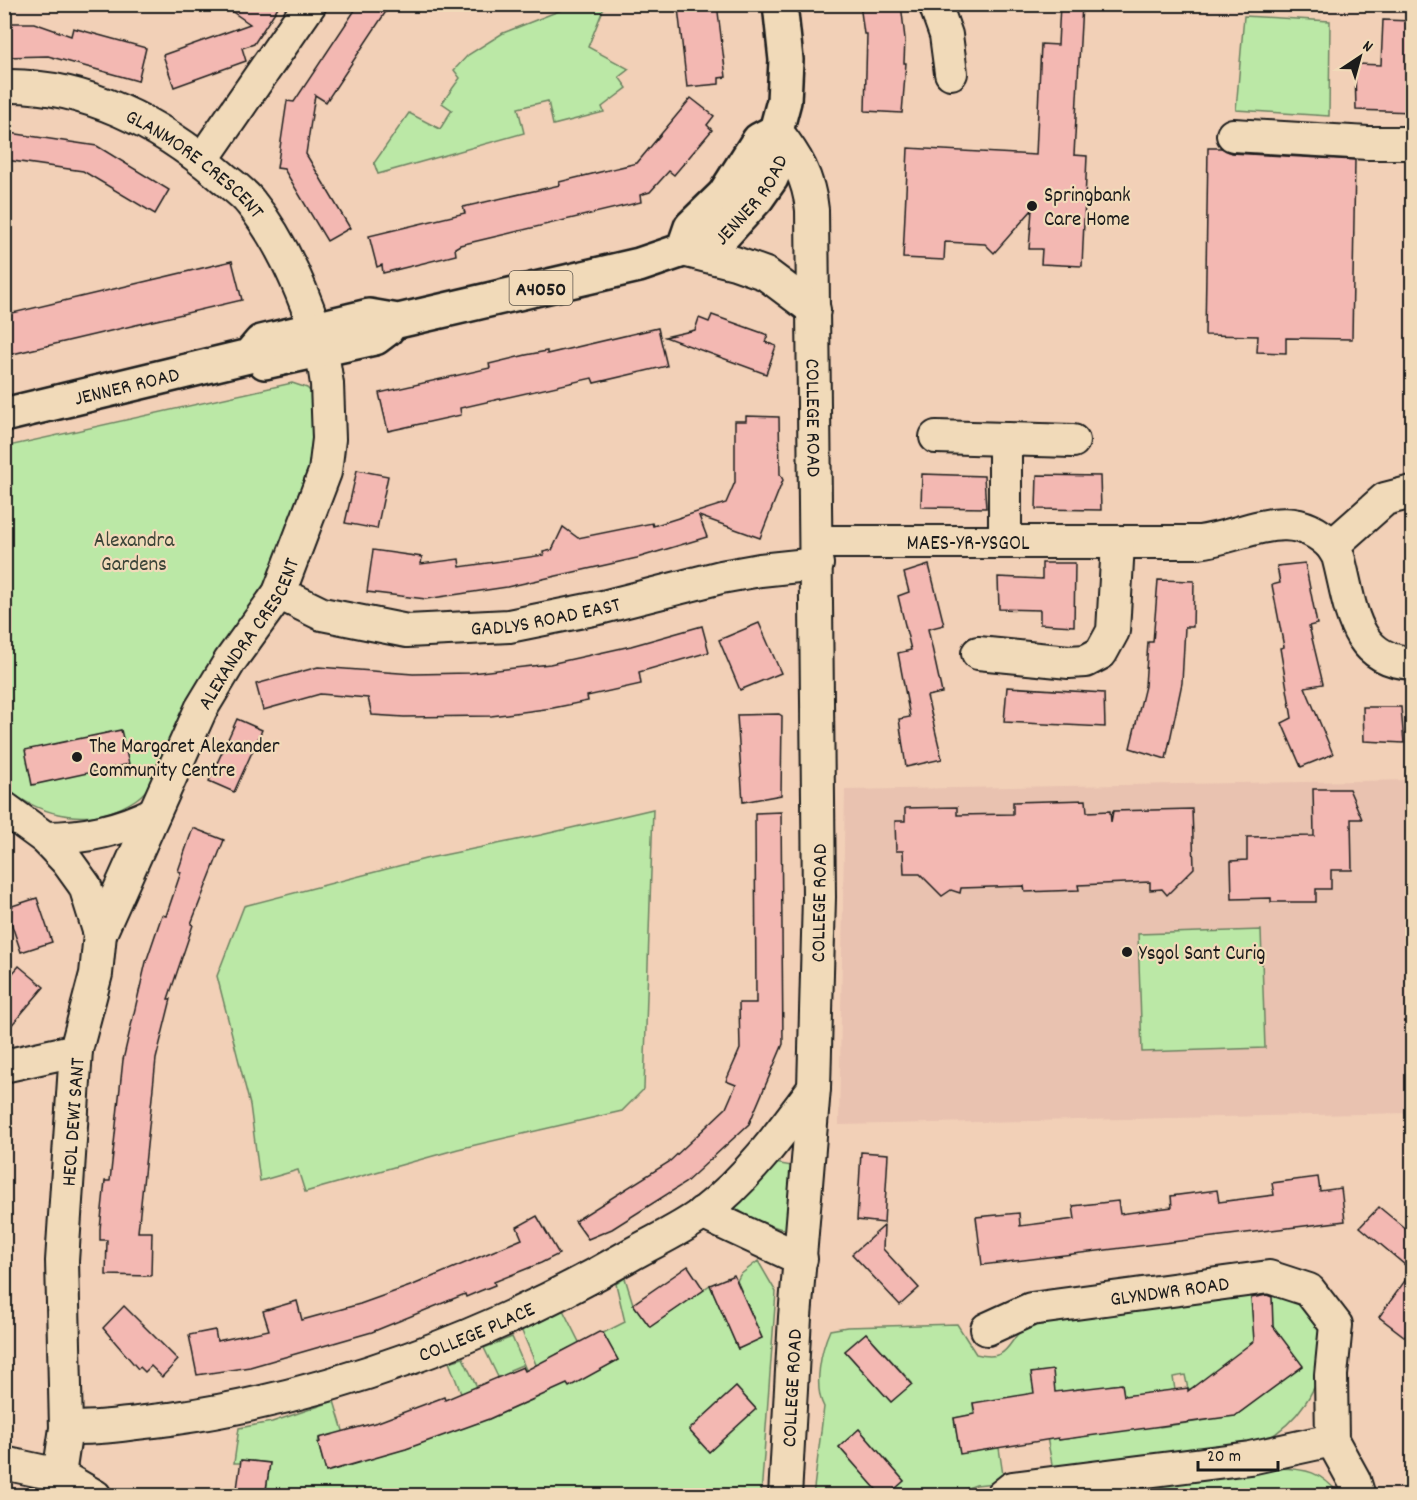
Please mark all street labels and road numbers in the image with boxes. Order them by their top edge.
street label: GLANMORE CRESCENT [120,103,270,226]
street label: JENNER ROAD [709,151,797,253]
road number: A4050 [510,271,572,305]
street label: COLLEGE ROAD [796,358,827,477]
street label: JENNER ROAD [72,361,183,416]
street label: MAES-YR-YSGOL [906,530,1030,560]
street label: ALEXANDRA CRESCENT [192,554,309,716]
street label: GADLYS ROAD EAST [470,591,625,646]
street label: COLLEGE ROAD [805,843,837,963]
street label: HEOL DEWI SANT [56,1056,94,1188]
street label: GLYNDWR ROAD [1108,1270,1231,1316]
street label: COLLEGE PLACE [415,1295,541,1372]
street label: COLLEGE ROAD [776,1328,812,1448]

